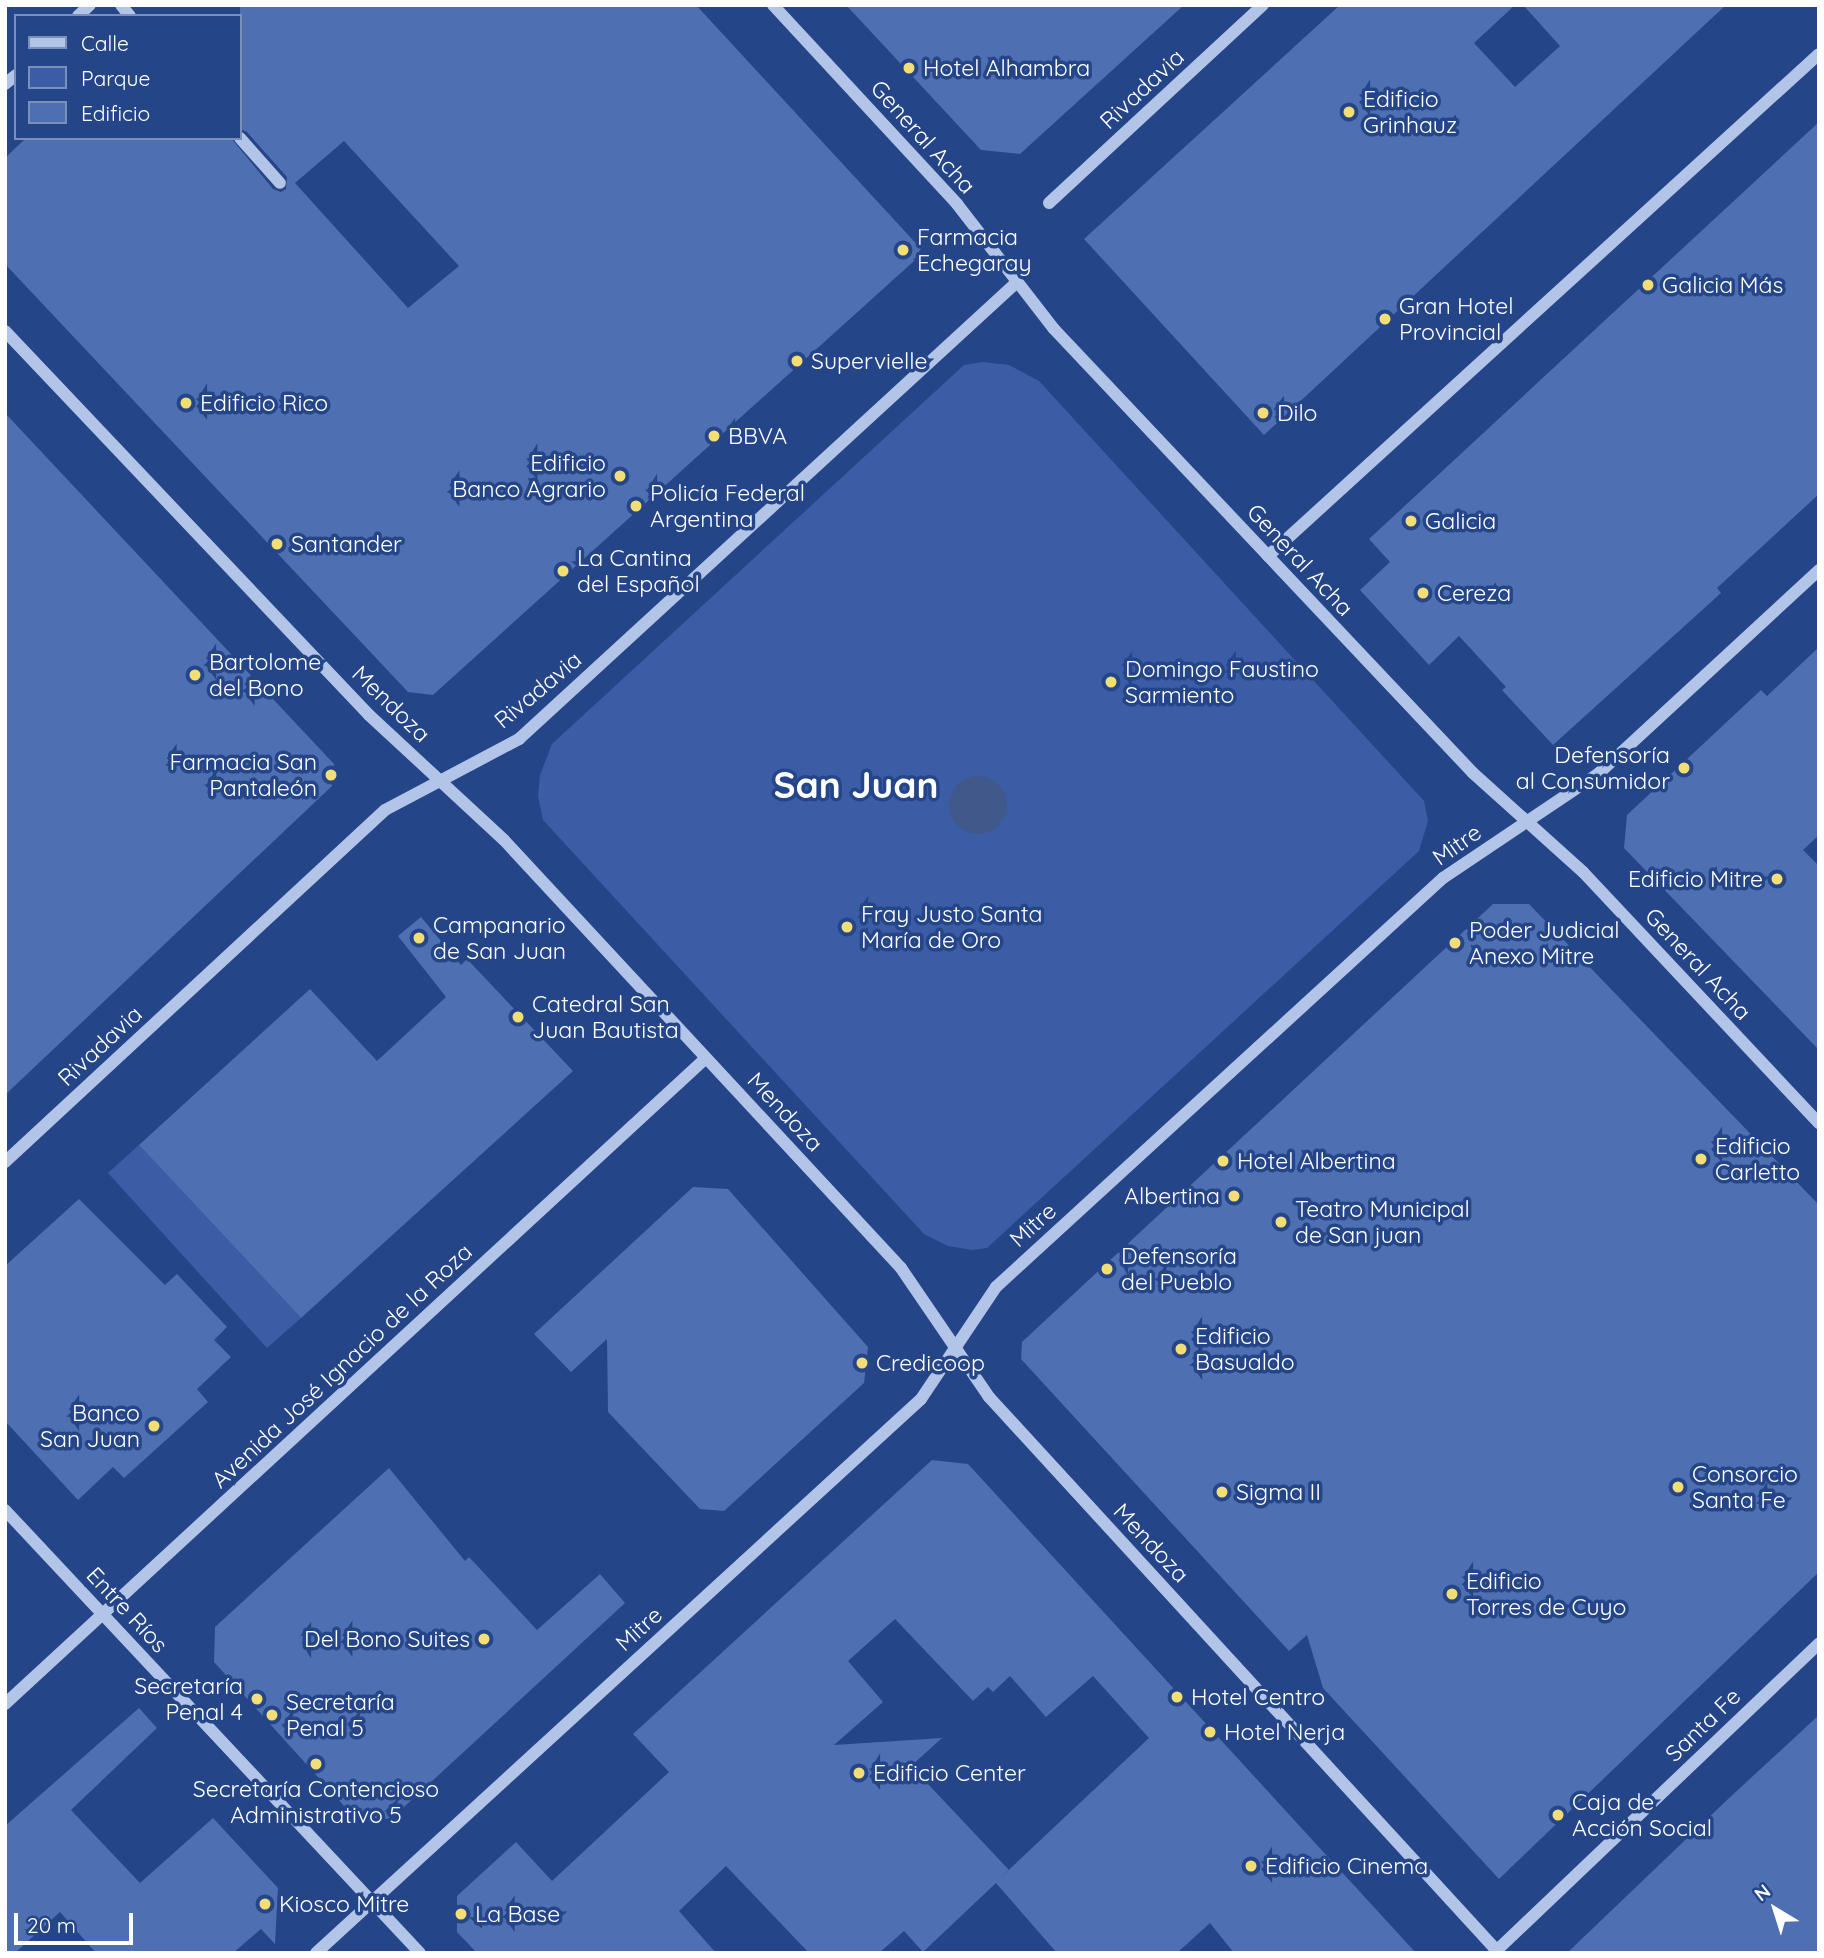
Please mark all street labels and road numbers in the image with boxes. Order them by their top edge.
street label: Rivadavia [1094,43,1190,135]
street label: General Acha [865,75,981,199]
street label: General Acha [1241,498,1359,622]
street label: Rivadavia [489,646,587,734]
street label: Mendoza [346,660,436,748]
street label: Mitre [1427,818,1487,872]
street label: General Acha [1639,902,1757,1026]
street label: Rivadavia [52,1000,148,1092]
street label: Mendoza [742,1067,828,1157]
street label: Mitre [1004,1197,1062,1253]
street label: Avenida José Ignacio de la Roza [206,1238,478,1494]
street label: Mendoza [1108,1498,1194,1588]
street label: Entre Ríos [80,1562,174,1658]
street label: Mitre [610,1601,668,1657]
street label: Santa Fe [1660,1682,1746,1768]

